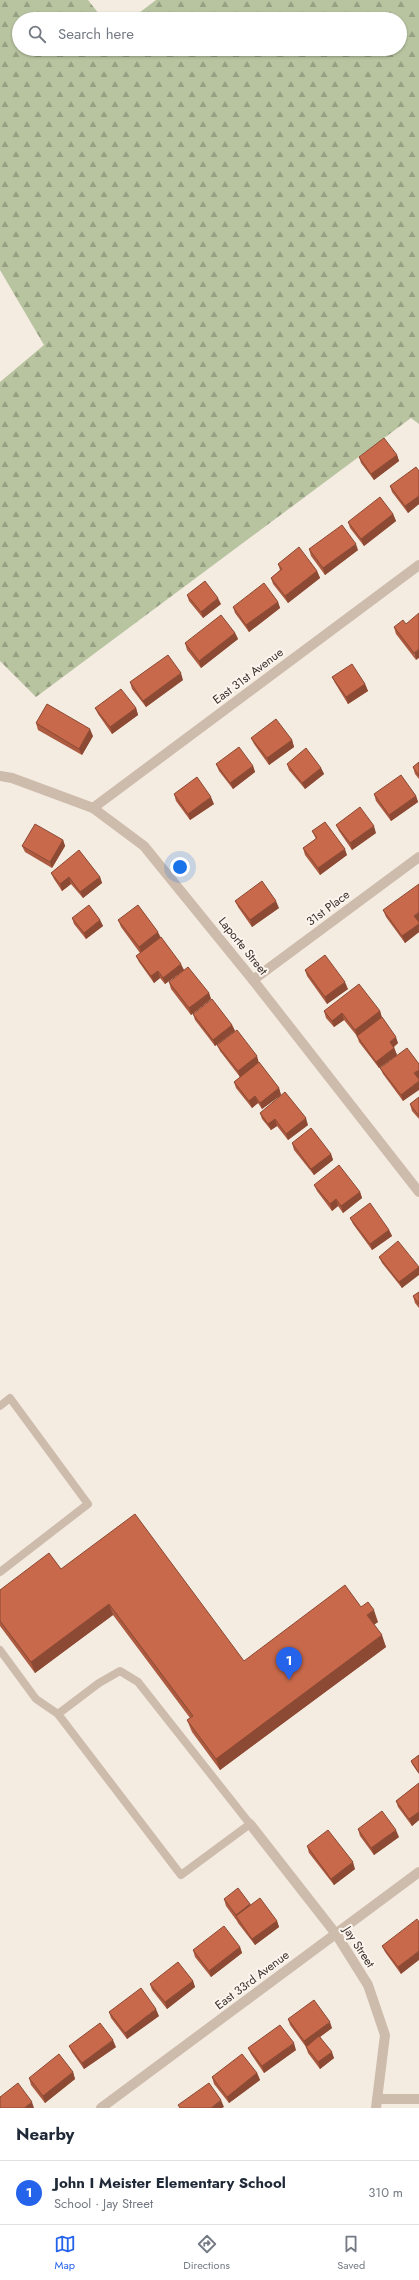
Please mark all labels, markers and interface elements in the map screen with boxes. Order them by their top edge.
search box [12,12,407,56]
icon: search [26,23,48,45]
text: Search here [58,23,134,45]
street label: East 31st Avenue [209,643,287,709]
your location [170,857,190,877]
street label: 31st Place [302,886,354,930]
street label: Laporte Street [214,913,272,979]
pin: 1 [276,1647,302,1680]
street label: Jay Street [338,1921,379,1971]
street label: East 33rd Avenue [211,1946,293,2014]
text: Nearby [16,2122,74,2146]
text: John I Meister Elementary School [54,2172,286,2194]
text: 1 [26,2183,32,2202]
text: 310 m [368,2183,403,2202]
text: School · Jay Street [54,2194,153,2213]
tab: Map [54,2233,76,2273]
tab: Directions [183,2233,230,2273]
tab: Saved [337,2233,365,2273]

